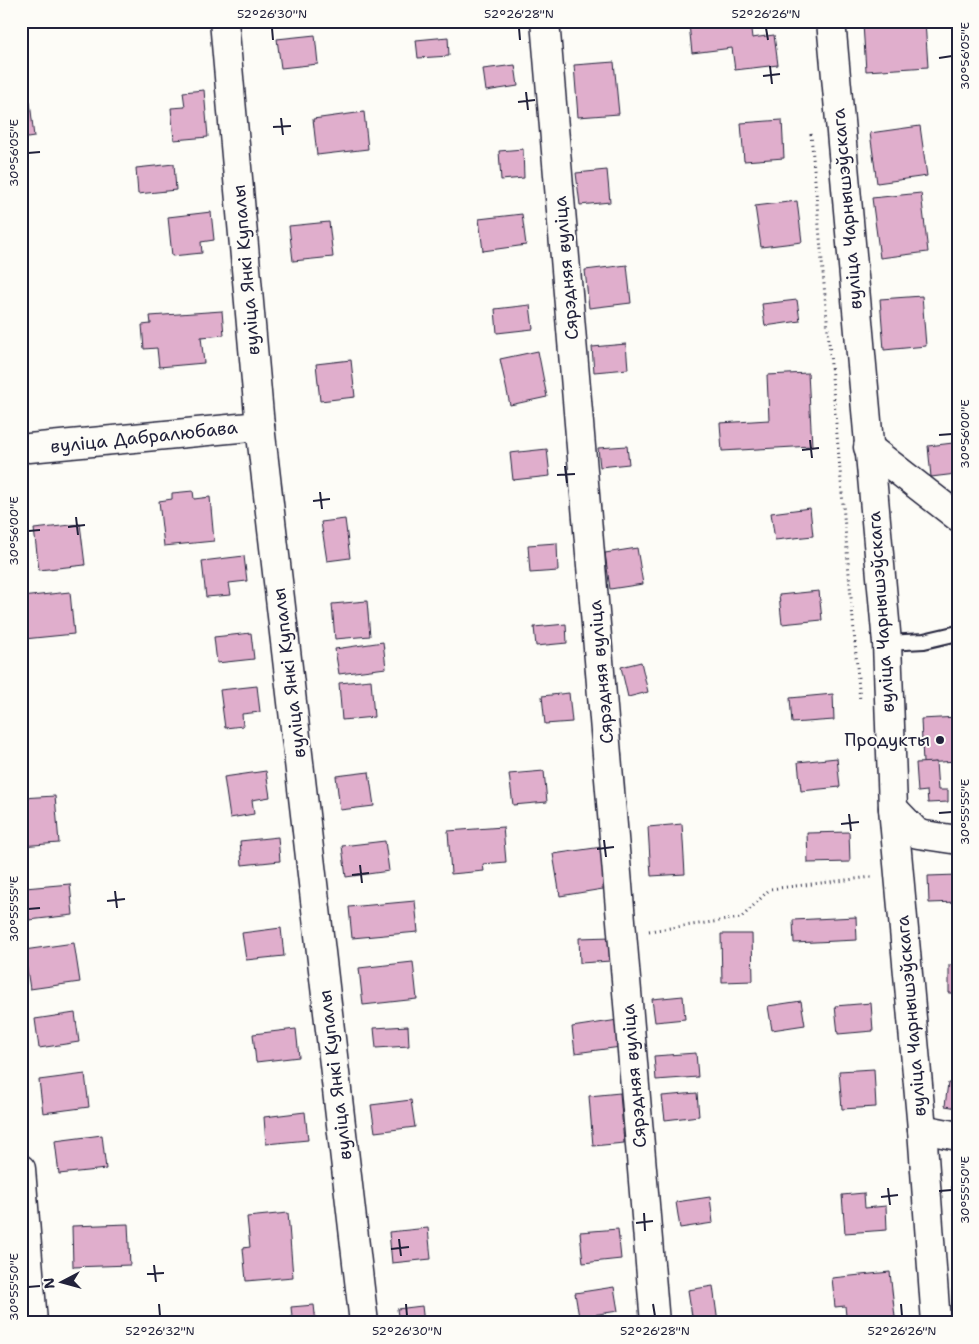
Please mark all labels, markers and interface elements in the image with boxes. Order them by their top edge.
text: 52°26'30"N [237,6,307,22]
text: 52°26'28"N [484,6,554,22]
text: 52°26'26"N [731,6,801,22]
text: 30°56'05"E [957,22,973,90]
street label: вуліца Чарнышэўскага [826,107,868,311]
text: 30°56'05"E [6,119,22,187]
street label: вуліца Янкі Купалы [227,184,265,356]
street label: Сярэдняя вуліца [548,195,584,341]
text: 30°56'00"E [957,399,973,469]
street label: вуліца Дабралюбава [49,415,239,459]
text: 30°56'00"E [6,496,22,566]
street label: вуліца Чарнышэўскага [862,511,900,713]
street label: вуліца Янкі Купалы [267,587,311,759]
street label: Сярэдняя вуліца [583,599,619,745]
place label: Продукты [844,728,930,752]
marker: Продукты [934,734,946,746]
text: 30°55'55"E [957,779,973,845]
text: 30°55'55"E [6,876,22,942]
street label: вуліца Чарнышэўскага [890,914,932,1118]
street label: вуліца Янкі Купалы [313,989,357,1161]
street label: Сярэдняя вуліца [616,1003,652,1149]
text: 30°55'50"E [957,1156,973,1224]
text: 30°55'50"E [6,1253,22,1321]
north arrow [38,1256,88,1306]
text: N [40,1277,59,1290]
text: 52°26'32"N [125,1323,195,1339]
text: 52°26'30"N [372,1323,442,1339]
text: 52°26'28"N [620,1323,690,1339]
text: 52°26'26"N [867,1323,937,1339]

